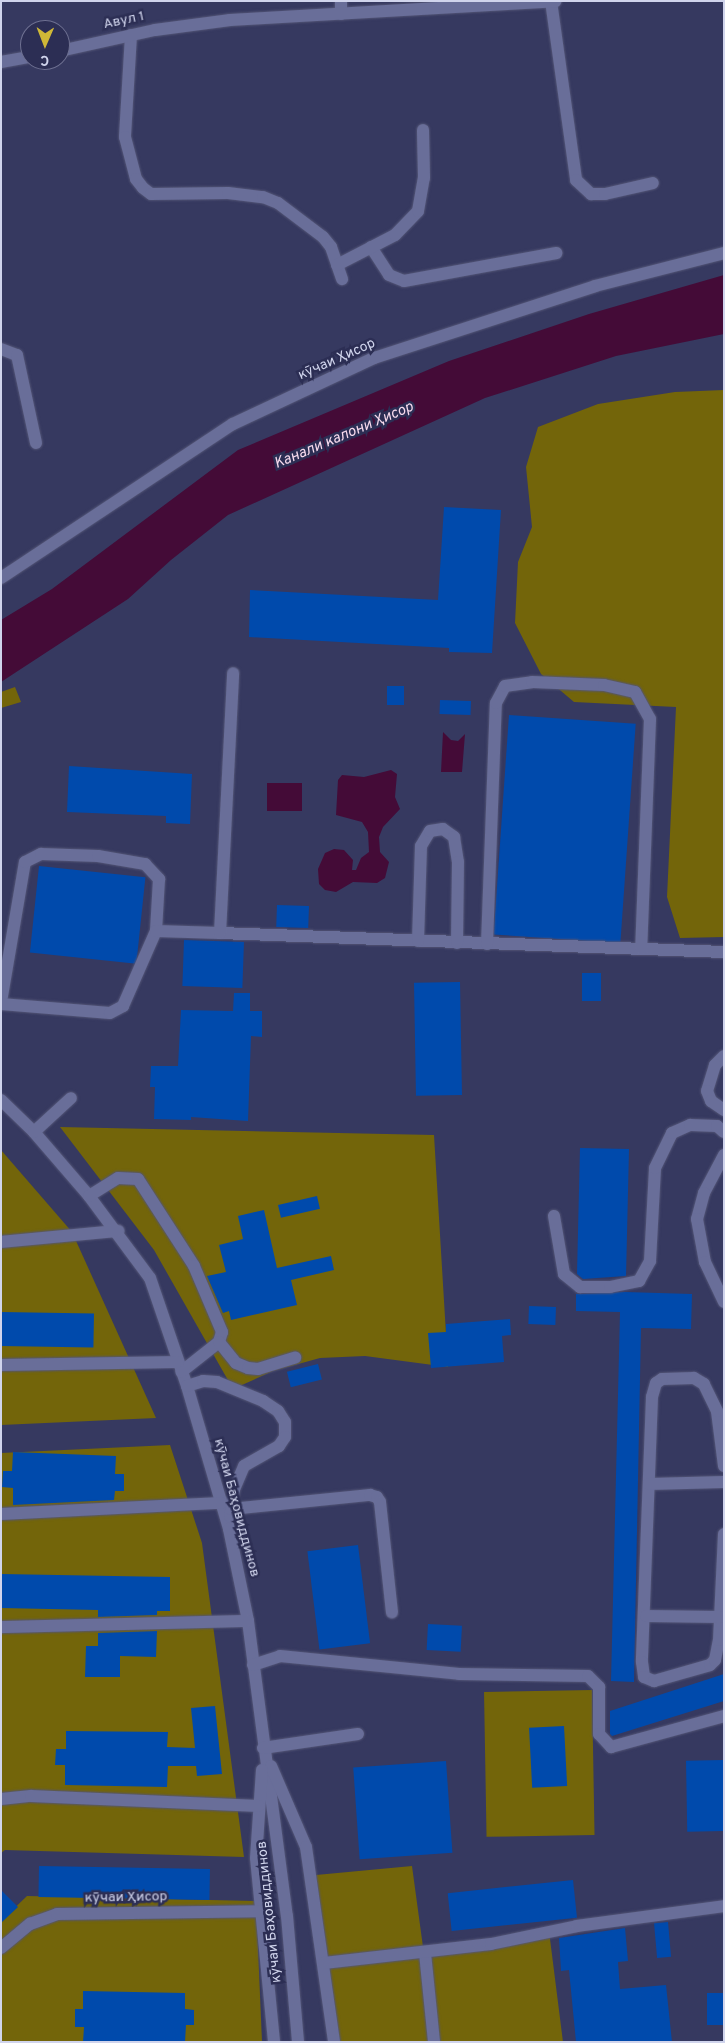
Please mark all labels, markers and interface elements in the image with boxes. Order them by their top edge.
street label: Авул 1 [102,8,146,34]
north arrow [20,20,70,70]
text: С [40,51,49,68]
street label: кӯчаи Ҳисор [296,335,378,385]
water label: Канали калони Ҳисор [272,399,416,473]
street label: кӯчаи Баҳовиддинов [209,1437,263,1579]
street label: кӯчаи Баҳовиддинов [254,1840,286,1984]
street label: кӯчаи Ҳисор [84,1889,168,1907]

